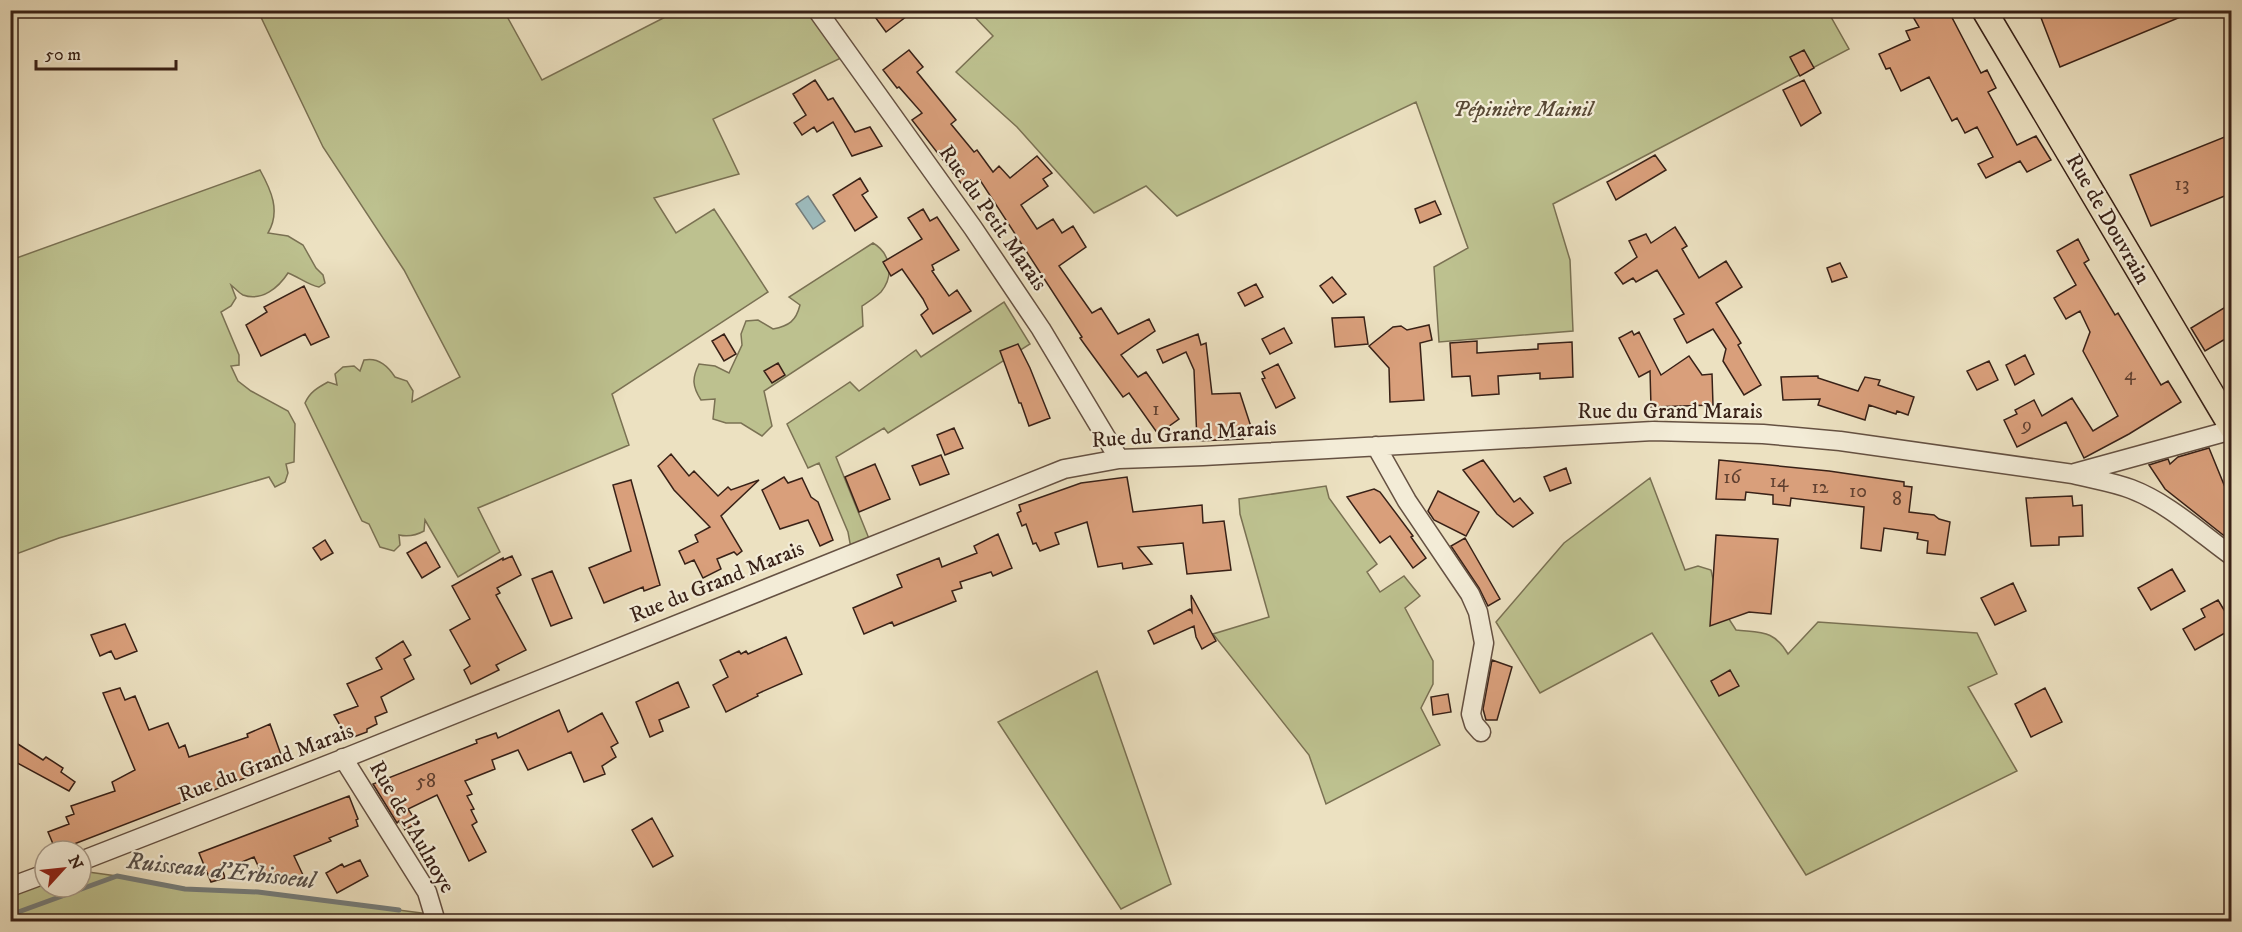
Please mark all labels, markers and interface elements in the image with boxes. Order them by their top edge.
scale bar [36,33,176,71]
text: 50 m [45,44,81,66]
park label: Pépinière Mainil [1453,96,1595,123]
street label: Rue du Petit Marais [933,140,1053,296]
street label: Rue de Douvrain [2060,149,2156,289]
house number: 13 [2175,172,2189,197]
house number: 4 [2124,362,2136,387]
house number: 1 [1152,397,1160,422]
street label: Rue du Grand Marais [1577,398,1763,425]
house number: 9 [2021,413,2032,438]
street label: Rue du Grand Marais [1091,414,1277,454]
house number: 16 [1723,465,1741,490]
house number: 14 [1770,469,1789,494]
house number: 12 [1811,475,1829,500]
house number: 10 [1849,479,1867,504]
house number: 8 [1892,487,1902,512]
street label: Rue du Grand Marais [626,535,808,629]
street label: Rue du Grand Marais [175,717,357,809]
street label: Rue de l'Aulnoye [363,756,461,898]
house number: 58 [416,769,436,794]
north arrow [33,839,93,899]
water label: Ruisseau d'Erbisoeul [124,846,319,896]
text: N [64,852,87,873]

